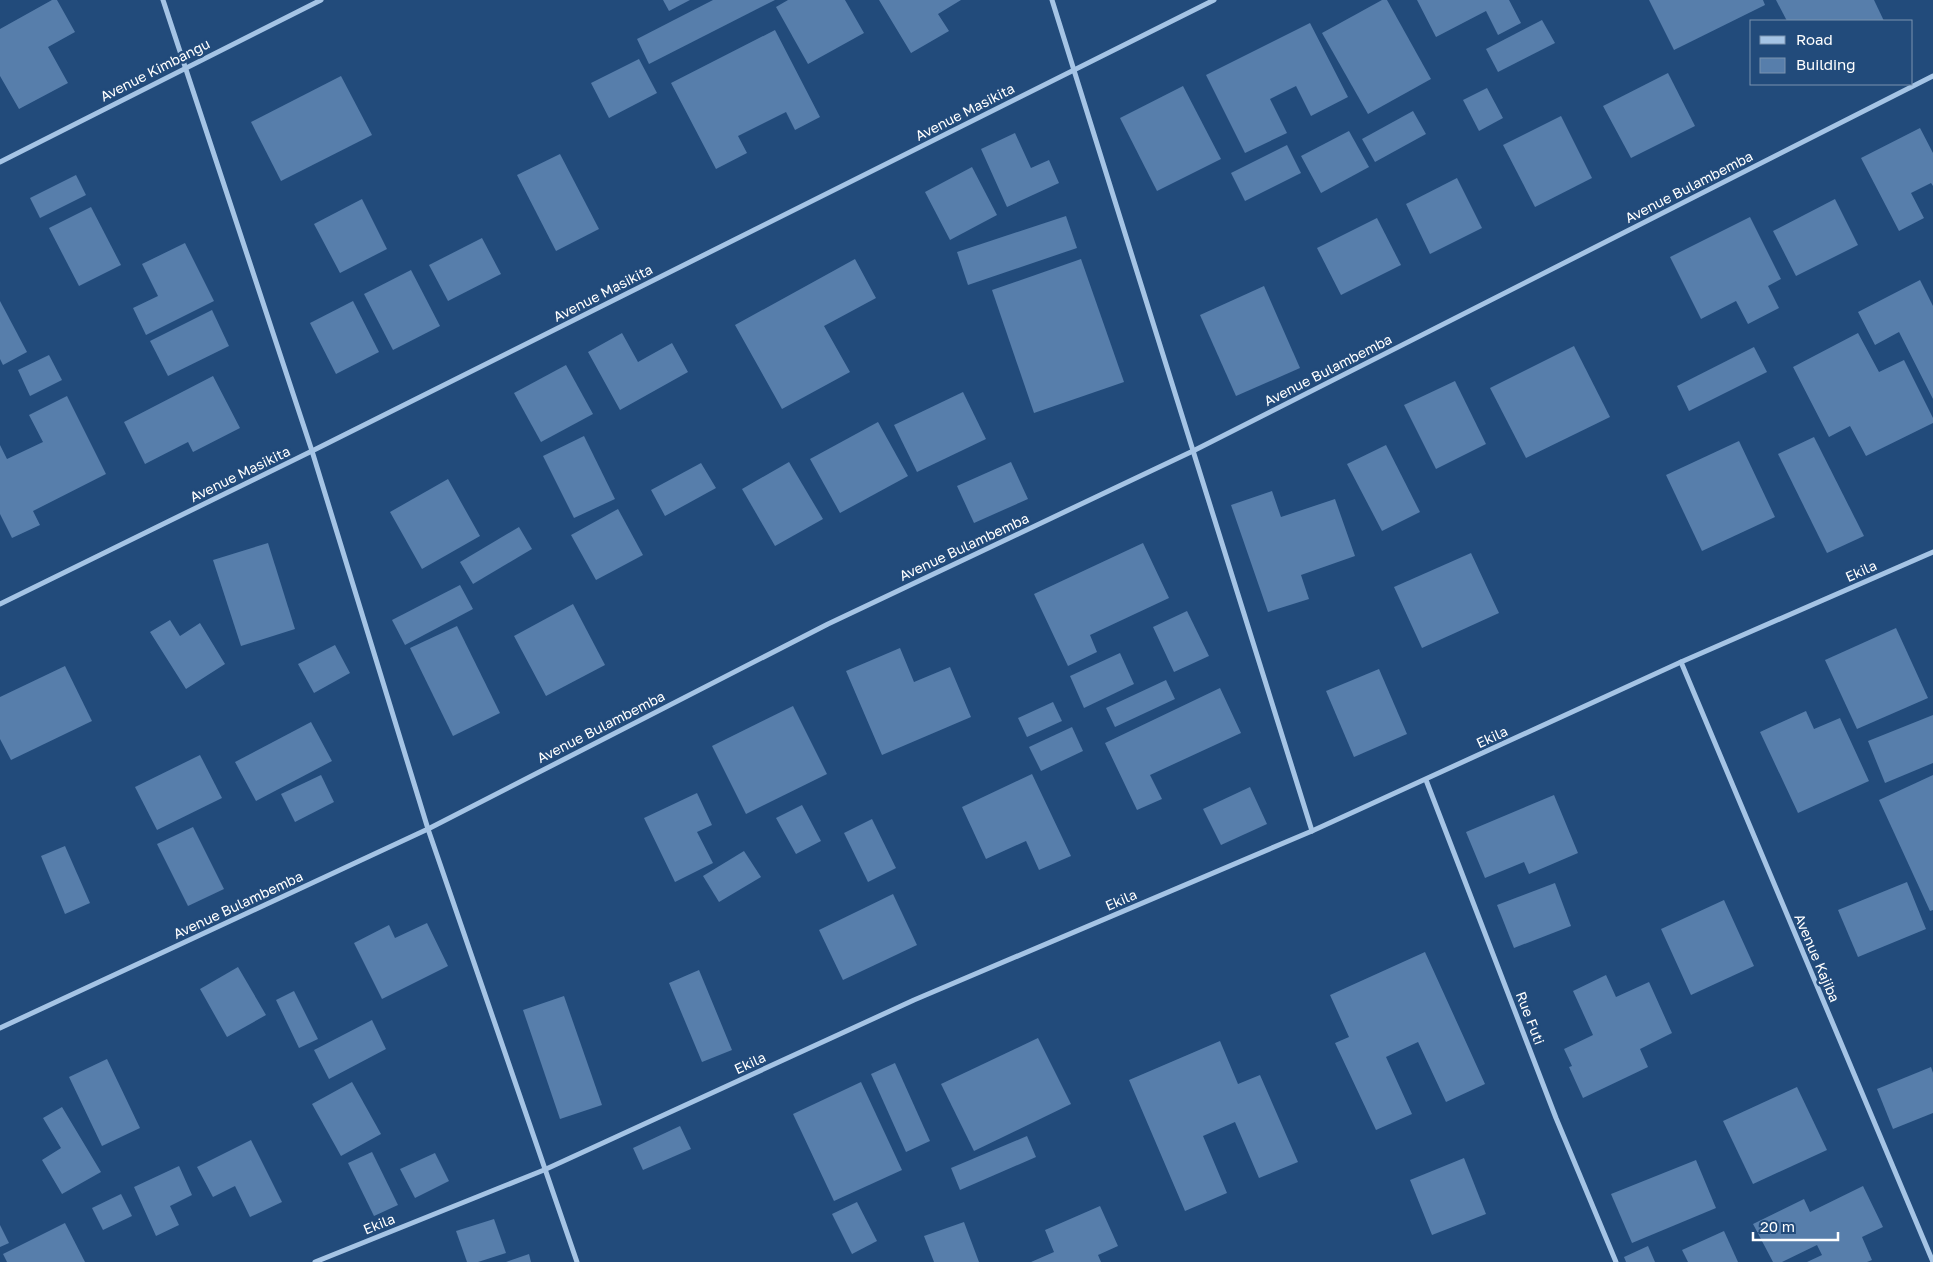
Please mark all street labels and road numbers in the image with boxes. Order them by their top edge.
street label: Avenue Kimbangu [97,35,213,105]
street label: Avenue Masikita [912,79,1017,144]
street label: Avenue Bulambemba [1622,147,1756,226]
street label: Avenue Masikita [550,260,655,325]
street label: Avenue Bulambemba [1261,330,1395,409]
street label: Avenue Masikita [187,442,293,505]
street label: Avenue Bulambemba [896,509,1031,584]
street label: Ekila [1842,556,1879,585]
street label: Avenue Bulambemba [534,687,668,766]
street label: Ekila [1473,722,1510,751]
street label: Avenue Bulambemba [170,867,305,942]
street label: Ekila [1102,885,1139,914]
street label: Avenue Kajiba [1791,911,1844,1005]
street label: Rue Futi [1513,989,1548,1047]
street label: Ekila [731,1048,768,1077]
street label: Ekila [361,1210,397,1238]

